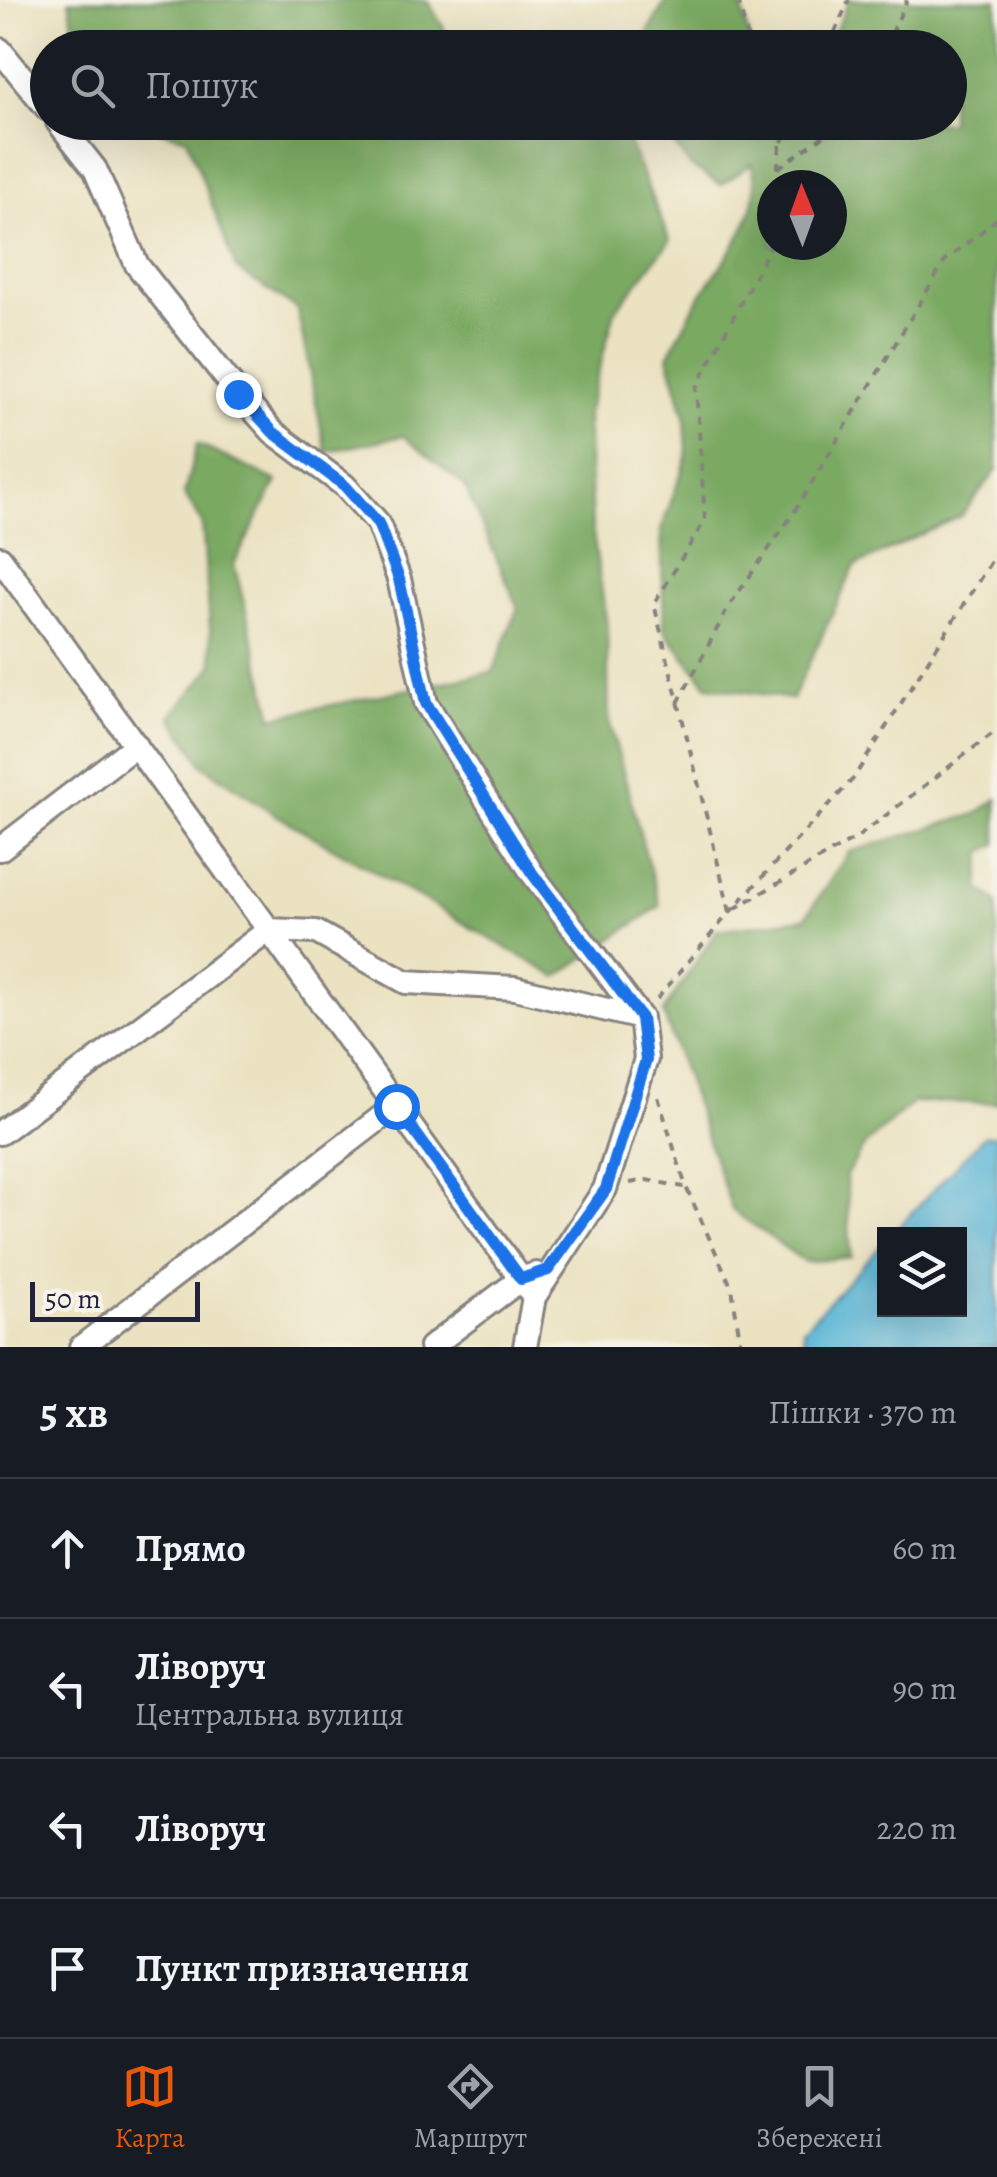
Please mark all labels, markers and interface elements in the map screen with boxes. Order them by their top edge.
search box [30,30,967,140]
icon: search [65,58,120,113]
text: Пошук [145,59,258,111]
north arrow [757,170,847,260]
route end [216,372,262,418]
route start [374,1084,420,1130]
map controls [877,1227,967,1317]
button: layers [877,1227,967,1317]
scale bar [30,1277,200,1322]
text: 50 m [45,1280,101,1318]
text: 5 хв [40,1384,108,1441]
text: Пішки · 370 m [768,1390,957,1434]
icon: ahead [40,1521,95,1576]
text: Прямо [135,1522,246,1574]
text: 60 m [892,1526,957,1570]
text: Ліворуч [135,1640,266,1692]
icon: left [40,1661,95,1716]
text: 90 m [892,1666,957,1710]
text: Центральна вулиця [135,1692,404,1736]
icon: left [40,1801,95,1856]
text: Ліворуч [135,1802,266,1854]
text: 220 m [877,1806,957,1850]
icon: arrive [40,1941,95,1996]
text: Пункт призначення [135,1942,469,1994]
tab: Карта [114,2059,185,2157]
tab: Маршрут [414,2059,527,2157]
tab: Збережені [756,2059,883,2157]

